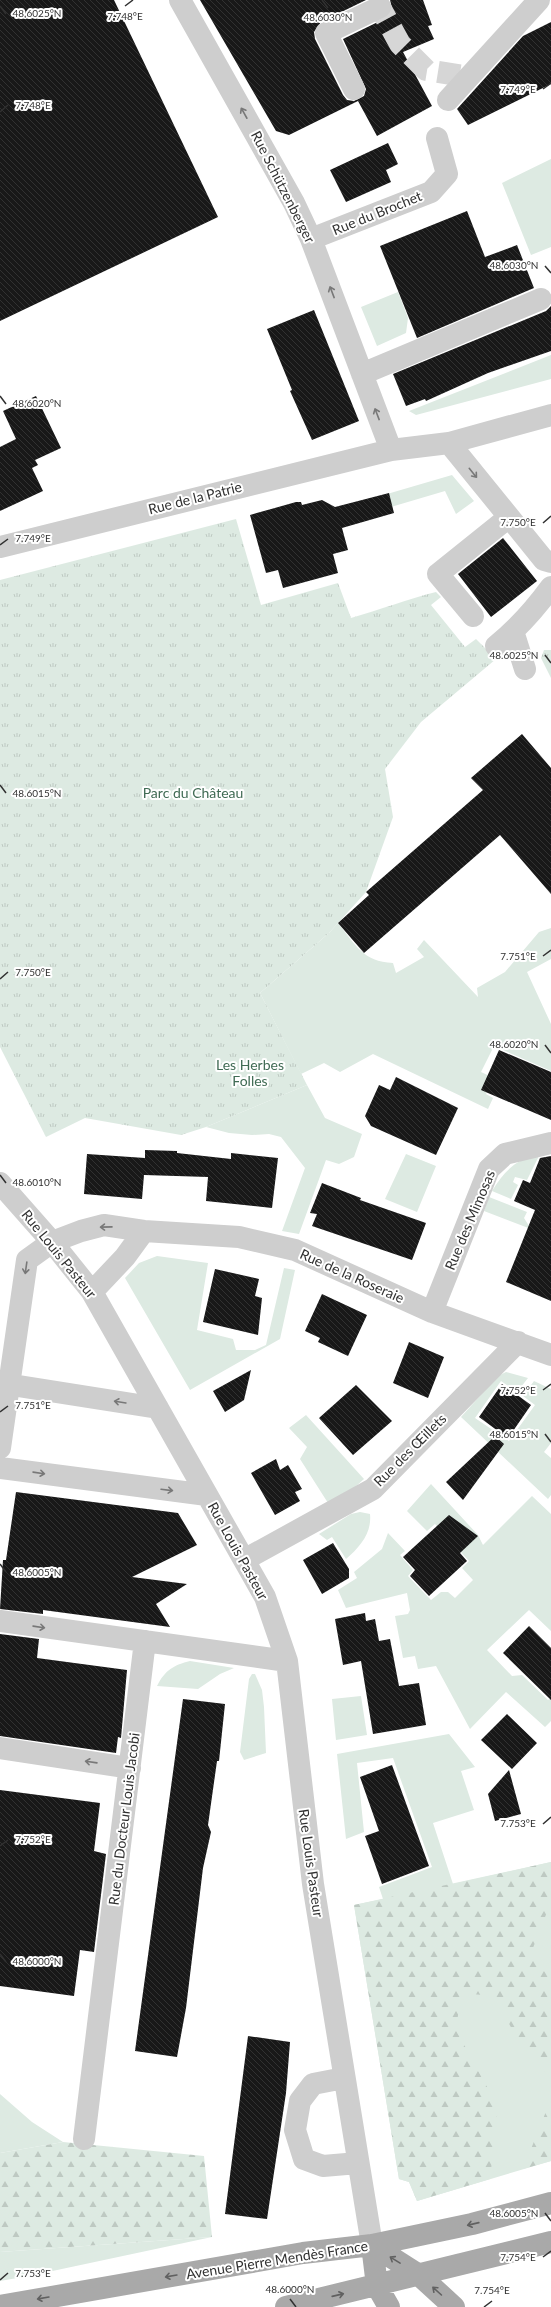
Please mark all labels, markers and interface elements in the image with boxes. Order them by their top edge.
text: 48.6025°N [13,7,61,19]
text: 7.748°E [107,10,143,22]
text: 48.6030°N [304,11,352,23]
text: 7.749°E [500,83,536,95]
text: 7.748°E [15,99,51,111]
one-way arrow [239,107,247,119]
street label: Rue Schützenberger [248,128,319,246]
street label: Rue du Brochet [330,187,424,238]
text: 48.6030°N [490,259,538,271]
one-way arrow [327,287,335,299]
text: 48.6020°N [13,397,61,409]
one-way arrow [373,408,381,420]
one-way arrow [469,468,477,479]
street label: Rue de la Patrie [146,478,243,517]
text: 7.750°E [500,516,536,528]
text: 7.749°E [15,532,51,544]
text: 48.6025°N [490,649,538,661]
park label: Parc du Château [143,784,243,801]
text: 48.6015°N [13,787,61,799]
text: 7.751°E [500,950,536,962]
text: 7.750°E [15,966,51,978]
text: 48.6020°N [490,1038,538,1050]
park label: Les Herbes Folles [216,1056,284,1089]
street label: Rue des Mimosas [441,1167,498,1272]
text: 48.6010°N [13,1176,61,1188]
street label: Rue Louis Pasteur [18,1206,100,1301]
one-way arrow [99,1223,112,1231]
street label: Rue de la Roseraie [297,1245,407,1306]
one-way arrow [22,1261,30,1274]
text: 7.752°E [500,1384,536,1396]
one-way arrow [114,1398,127,1406]
text: 7.751°E [15,1399,51,1411]
street label: Rue des Œillets [370,1410,450,1490]
text: 48.6015°N [490,1428,538,1440]
one-way arrow [32,1469,45,1477]
one-way arrow [161,1486,174,1494]
street label: Rue Louis Pasteur [205,1499,272,1603]
text: 48.6005°N [13,1566,61,1578]
one-way arrow [32,1623,45,1631]
street label: Rue du Docteur Louis Jacobi [104,1732,143,1906]
one-way arrow [85,1758,98,1766]
street label: Rue Louis Pasteur [295,1808,328,1918]
text: 7.753°E [500,1817,536,1829]
text: 7.752°E [15,1833,51,1845]
text: 48.6000°N [13,1955,61,1967]
text: 48.6005°N [490,2207,538,2219]
one-way arrow [466,2220,479,2228]
street label: Avenue Pierre Mendès France [185,2237,369,2282]
text: 7.754°E [500,2251,536,2263]
one-way arrow [390,2256,401,2264]
text: 7.753°E [15,2267,51,2279]
one-way arrow [165,2272,178,2280]
text: 48.6000°N [266,2283,314,2295]
text: 7.754°E [474,2284,510,2296]
one-way arrow [432,2287,442,2296]
one-way arrow [331,2291,344,2299]
one-way arrow [37,2294,50,2302]

